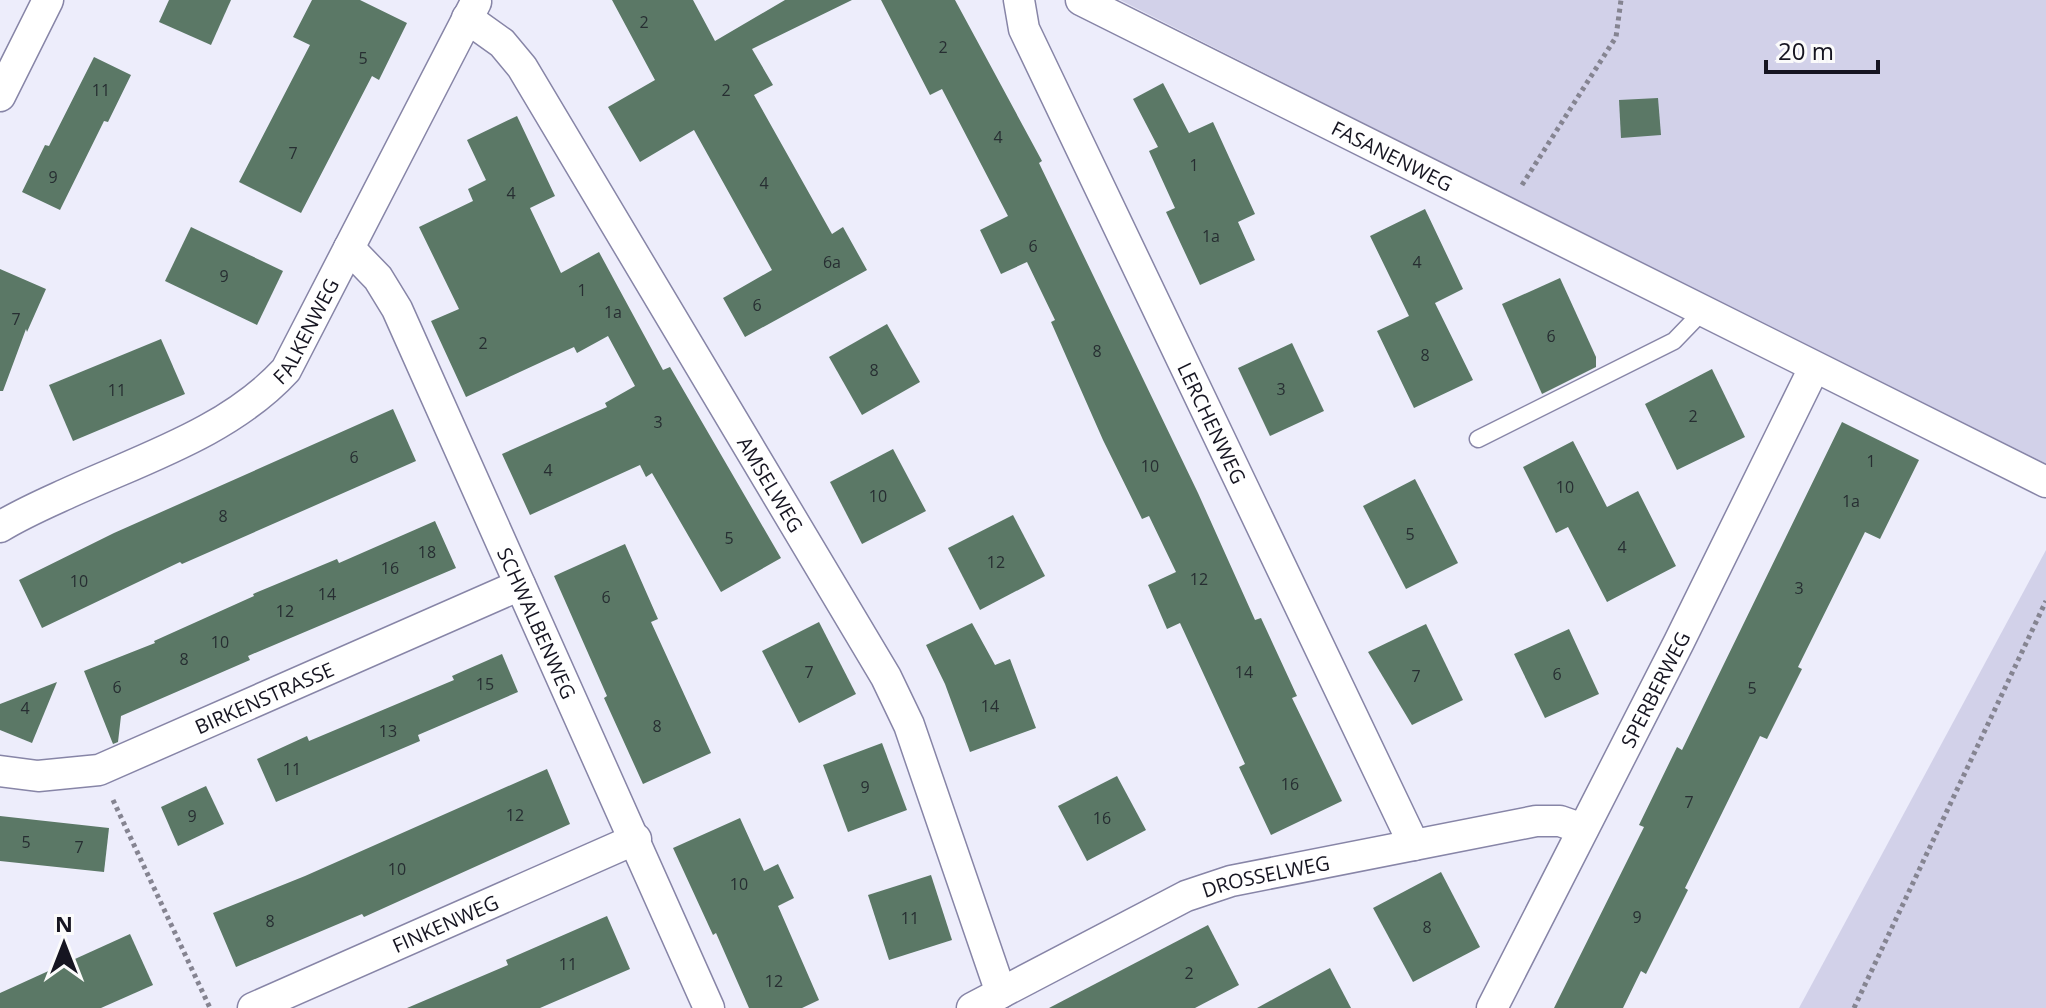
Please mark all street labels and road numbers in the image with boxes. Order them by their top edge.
street label: FASANENWEG [1327,114,1457,197]
street label: FALKENWEG [266,273,345,390]
street label: LERCHENWEG [1172,358,1253,488]
street label: AMSELWEG [732,431,810,537]
street label: SCHWALBENWEG [492,543,583,703]
street label: SPERBERWEG [1614,627,1696,752]
street label: BIRKENSTRASSE [190,655,338,740]
street label: DROSSELWEG [1198,848,1332,903]
street label: FINKENWEG [388,888,503,958]

